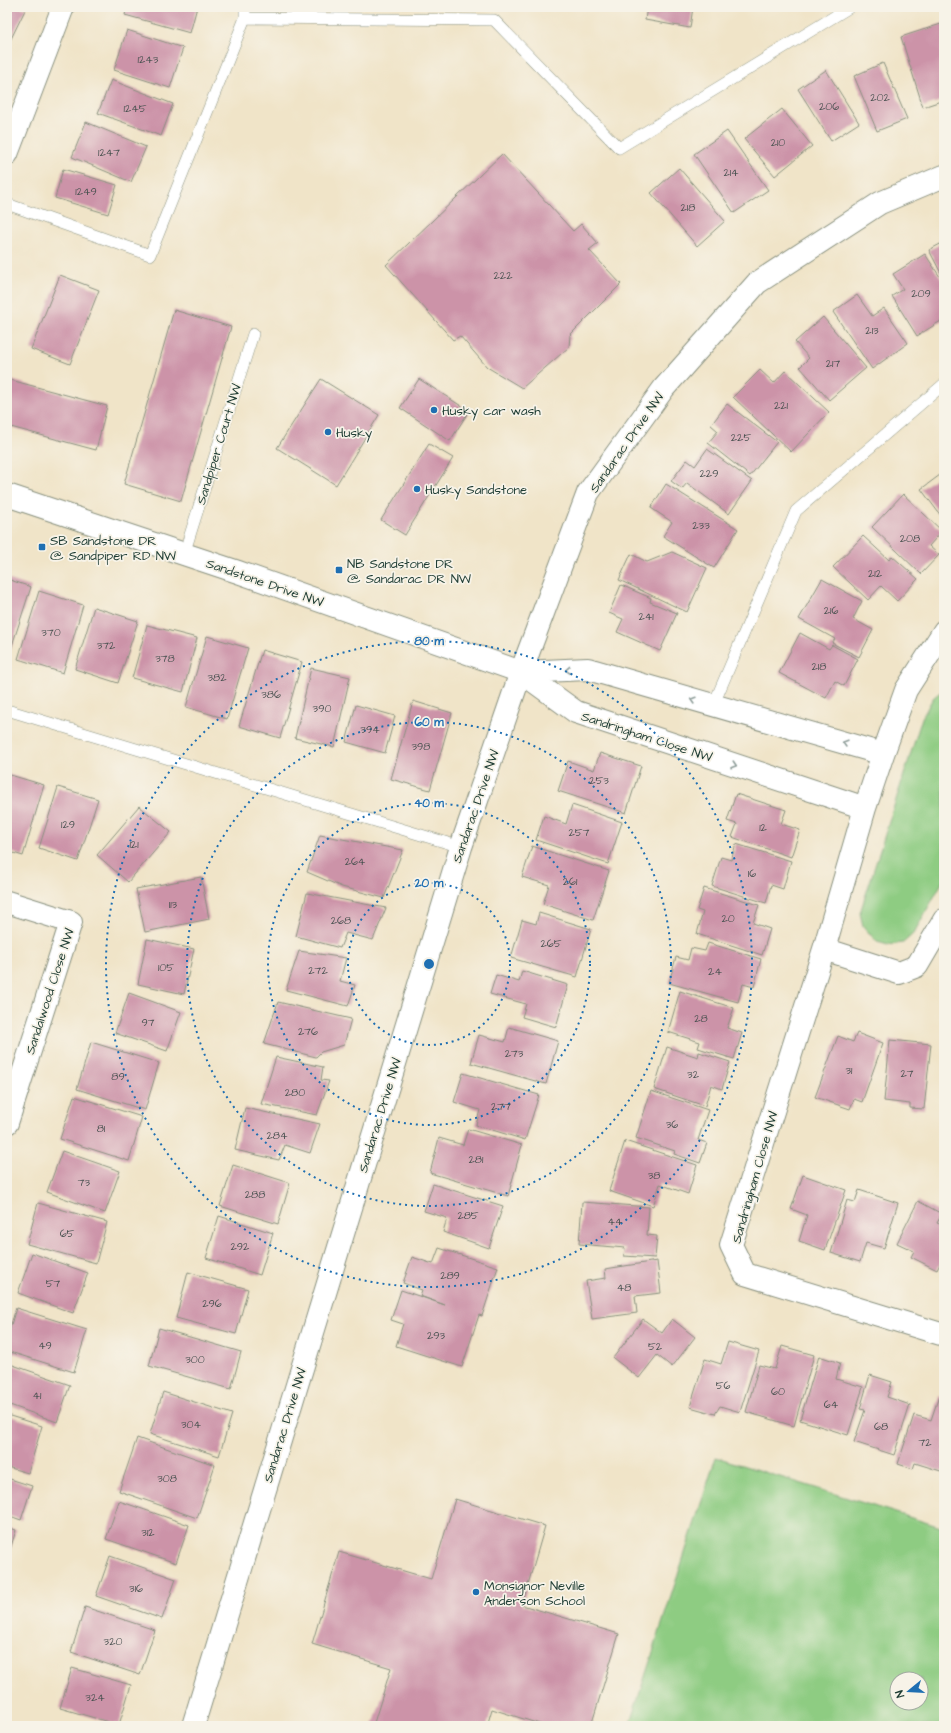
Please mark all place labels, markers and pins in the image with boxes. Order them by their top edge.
place label: Husky car wash [442,402,541,421]
marker: Husky car wash [429,405,439,415]
place label: Husky [336,424,372,443]
marker: Husky [323,427,333,437]
place label: Husky Sandstone [425,481,527,500]
marker: Husky Sandstone [412,484,422,494]
place label: SB Sandstone DR @ Sandpiper RD NW [50,532,177,565]
marker: SB Sandstone DR @ Sandpiper RD NW [37,542,47,552]
place label: NB Sandstone DR @ Sandarac DR NW [347,555,472,588]
marker: NB Sandstone DR @ Sandarac DR NW [334,565,344,575]
centre of rings [422,957,436,971]
place label: Monsignor Neville Anderson School [484,1577,585,1610]
marker: Monsignor Neville Anderson School [471,1587,481,1597]

